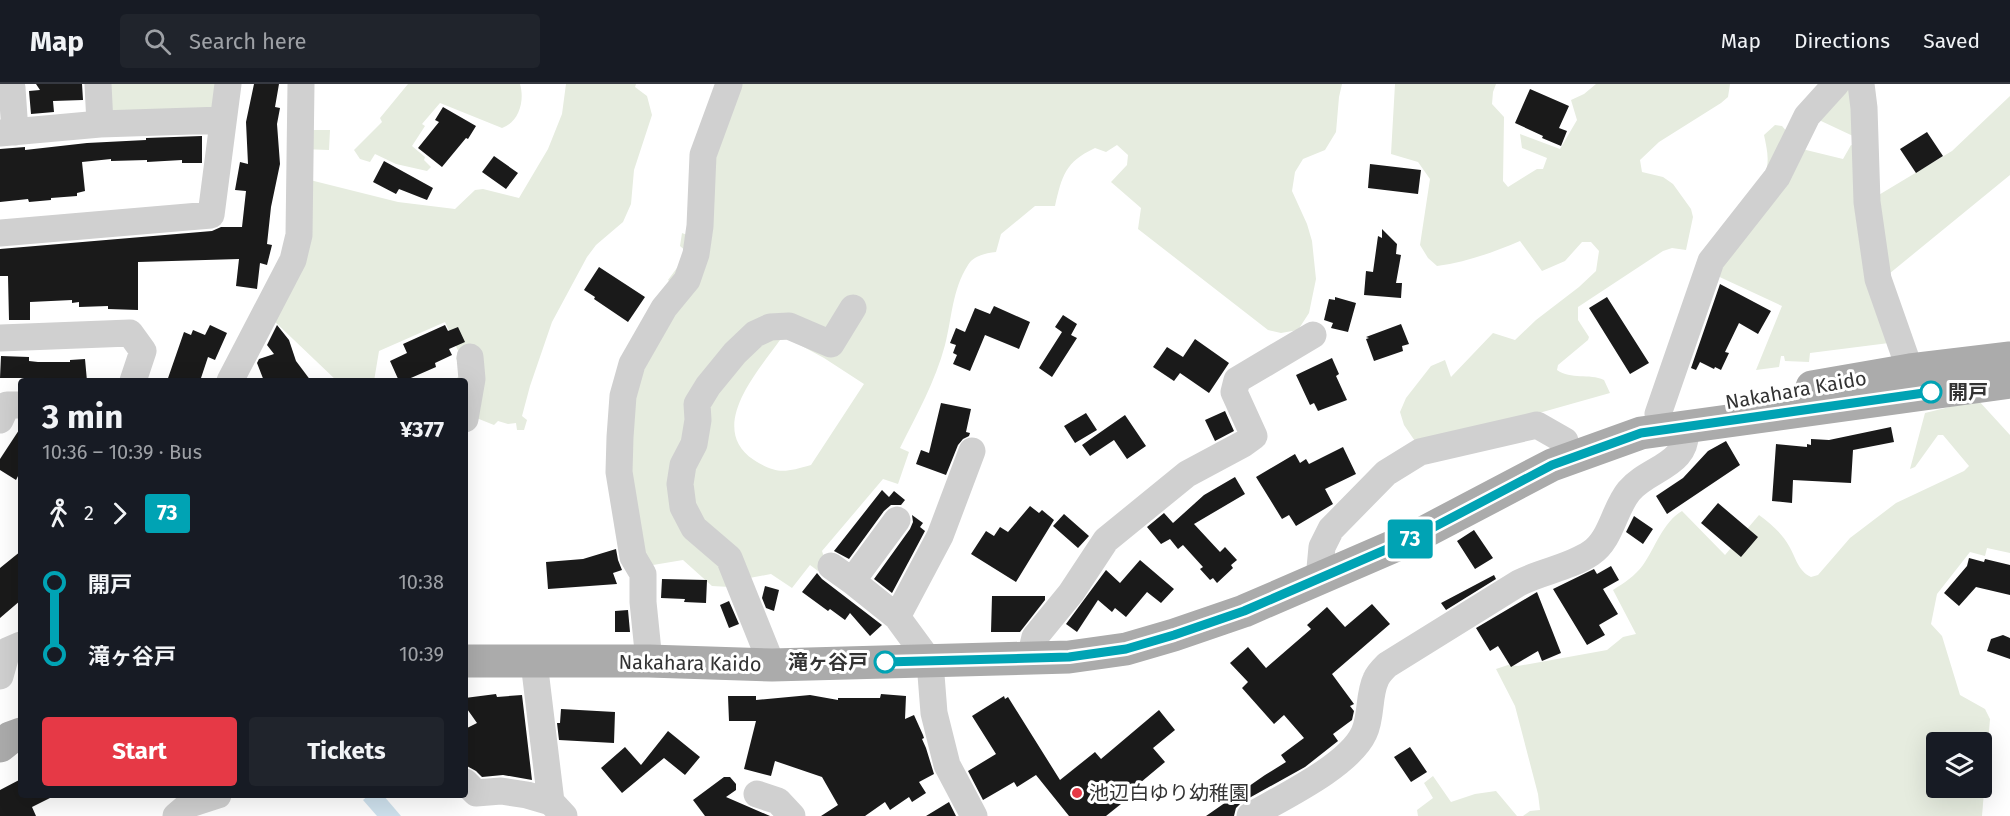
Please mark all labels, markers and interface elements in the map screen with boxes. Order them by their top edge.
search box [120,14,540,68]
text: Map [30,25,84,58]
icon: search [141,25,174,58]
text: Search here [189,28,307,55]
text: Map [1721,28,1761,54]
text: Directions [1794,28,1890,54]
text: Saved [1923,28,1980,54]
street label: Nakahara Kaido [1724,366,1868,414]
place label: 開戸 [1948,380,1988,404]
marker: 開戸 [1920,381,1942,403]
text: 3 min [42,397,123,437]
text: ¥377 [400,416,444,443]
text: 10:36 – 10:39 · Bus [42,440,202,464]
icon: walk [42,497,75,530]
icon: forward [103,497,136,530]
text: 73 [157,500,178,526]
text: 2 [84,501,94,525]
line badge: 73 [1383,520,1437,558]
text: 73 [1400,526,1420,552]
text: 10:38 [398,570,444,594]
text: 開戸 [88,571,132,598]
text: 10:39 [399,642,444,666]
text: 滝ヶ谷戸 [88,643,176,670]
street label: Nakahara Kaido [618,650,762,676]
place label: 滝ヶ谷戸 [788,650,868,674]
marker: 滝ヶ谷戸 [874,651,896,673]
button: Start [42,717,237,786]
button: Tickets [249,717,444,786]
map controls [1926,732,1992,798]
button: layers [1926,732,1992,798]
place label: 池辺白ゆり幼稚園 [1089,781,1249,805]
marker: 池辺白ゆり幼稚園 [1070,786,1084,800]

